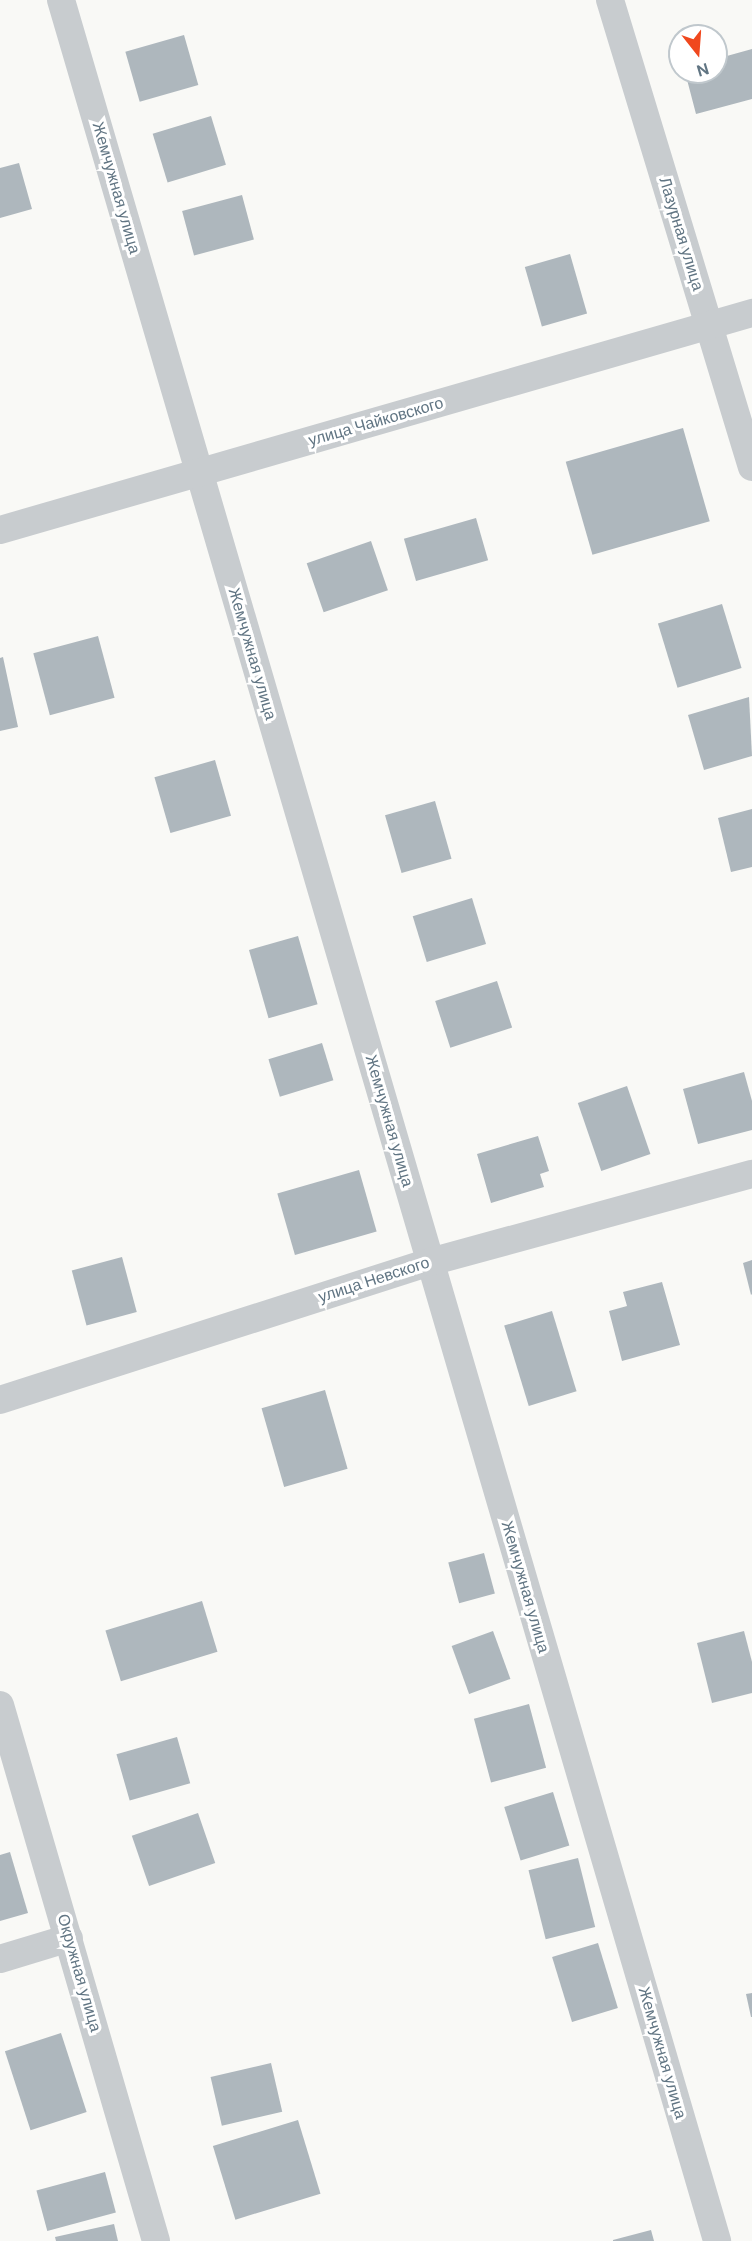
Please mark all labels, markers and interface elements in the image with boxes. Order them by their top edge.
north arrow [668,24,728,84]
text: N [694,58,711,82]
street label: Жемчужная улица [88,120,144,256]
street label: Лазурная улица [655,175,707,293]
street label: улица Чайковского [306,394,446,450]
street label: Жемчужная улица [224,586,280,722]
street label: Жемчужная улица [361,1053,417,1189]
street label: улица Невского [316,1253,432,1307]
street label: Жемчужная улица [497,1519,553,1655]
street label: Окружная улица [53,1912,105,2034]
street label: Жемчужная улица [634,1985,690,2121]

